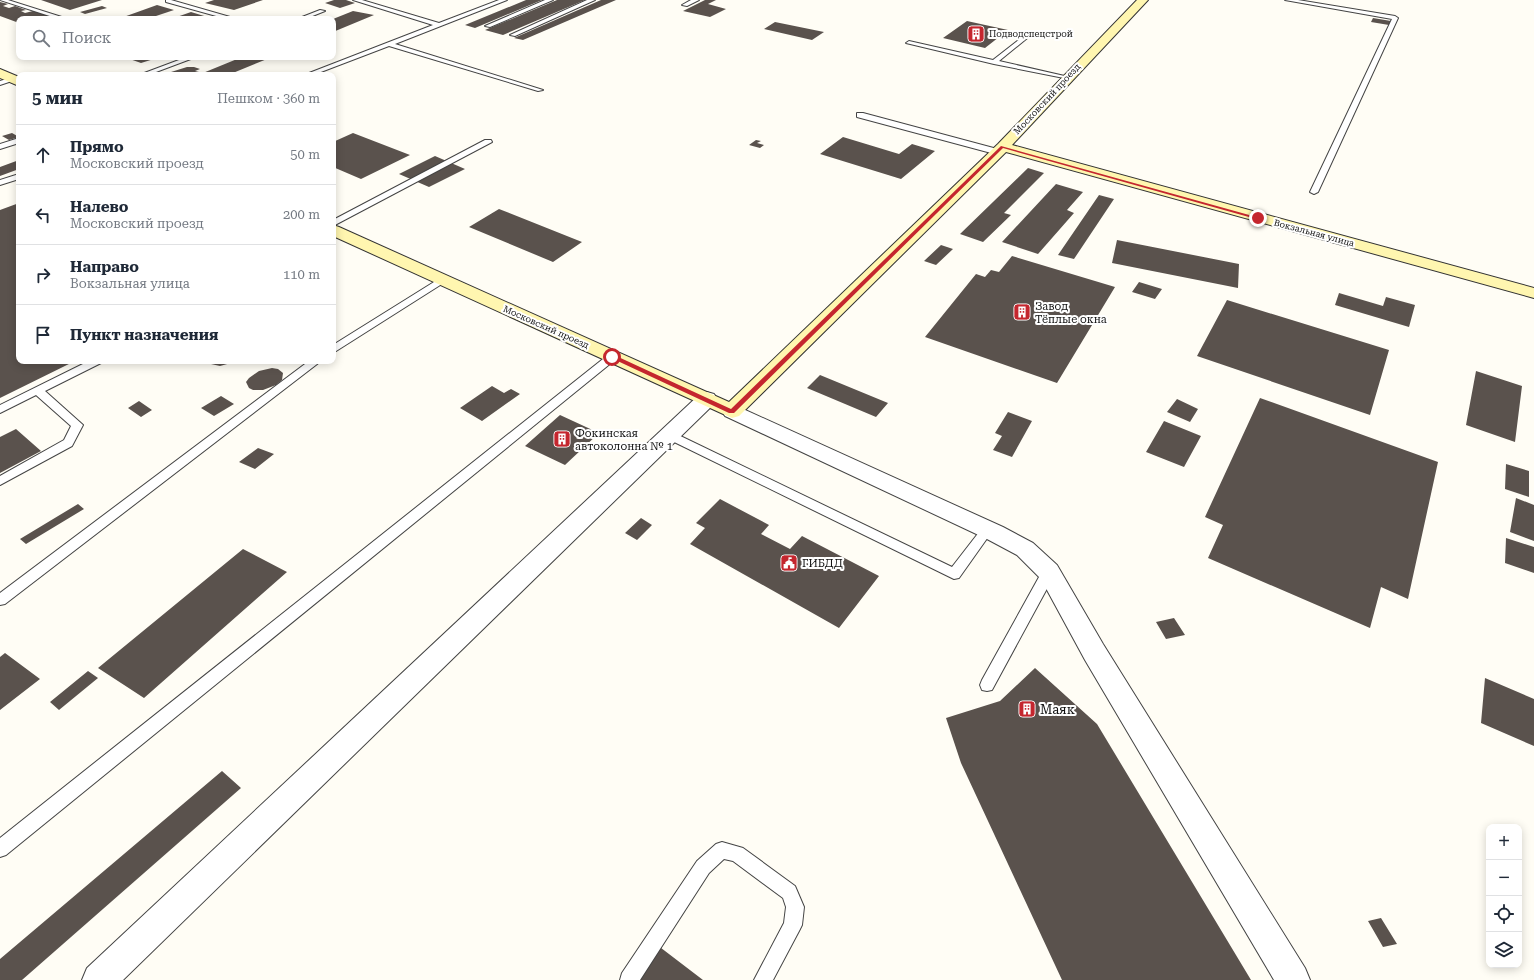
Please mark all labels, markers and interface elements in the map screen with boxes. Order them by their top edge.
search box [16,16,336,60]
building icon: Подводспецстрой [966,24,986,44]
icon: search [30,27,52,49]
text: Поиск [62,29,111,47]
place label: Подводспецстрой [989,29,1073,39]
street label: Московский проезд [1012,61,1082,136]
text: 5 мин [32,88,83,108]
text: Пешком · 360 m [217,91,320,106]
text: Прямо [70,138,124,156]
icon: ahead [32,144,54,166]
text: 50 m [290,147,320,162]
text: Московский проезд [70,156,204,171]
text: Налево [70,198,129,216]
icon: left [32,204,54,226]
text: 200 m [283,207,320,222]
route end [1249,209,1267,227]
text: Московский проезд [70,216,204,231]
street label: Вокзальная улица [1273,217,1355,249]
text: Направо [70,258,139,276]
icon: right [32,264,54,286]
text: 110 m [283,267,320,282]
text: Вокзальная улица [70,276,190,291]
place label: Завод Тёплые окна [1035,300,1107,326]
building icon: Завод Тёплые окна [1012,302,1032,322]
street label: Московский проезд [502,304,591,351]
icon: arrive [32,324,54,346]
text: Пункт назначения [70,326,218,344]
route start [603,348,621,366]
place label: Фокинская автоколонна № 1 [575,427,673,453]
building icon: Фокинская автоколонна № 1 [552,429,572,449]
public building icon: ГИБДД [779,553,799,573]
place label: ГИБДД [802,557,843,570]
building icon: Маяк [1017,699,1037,719]
place label: Маяк [1040,702,1075,717]
map controls [1486,824,1522,968]
button: + [1486,824,1522,860]
button: − [1486,860,1522,896]
button: locate [1486,896,1522,932]
button: layers [1486,932,1522,968]

